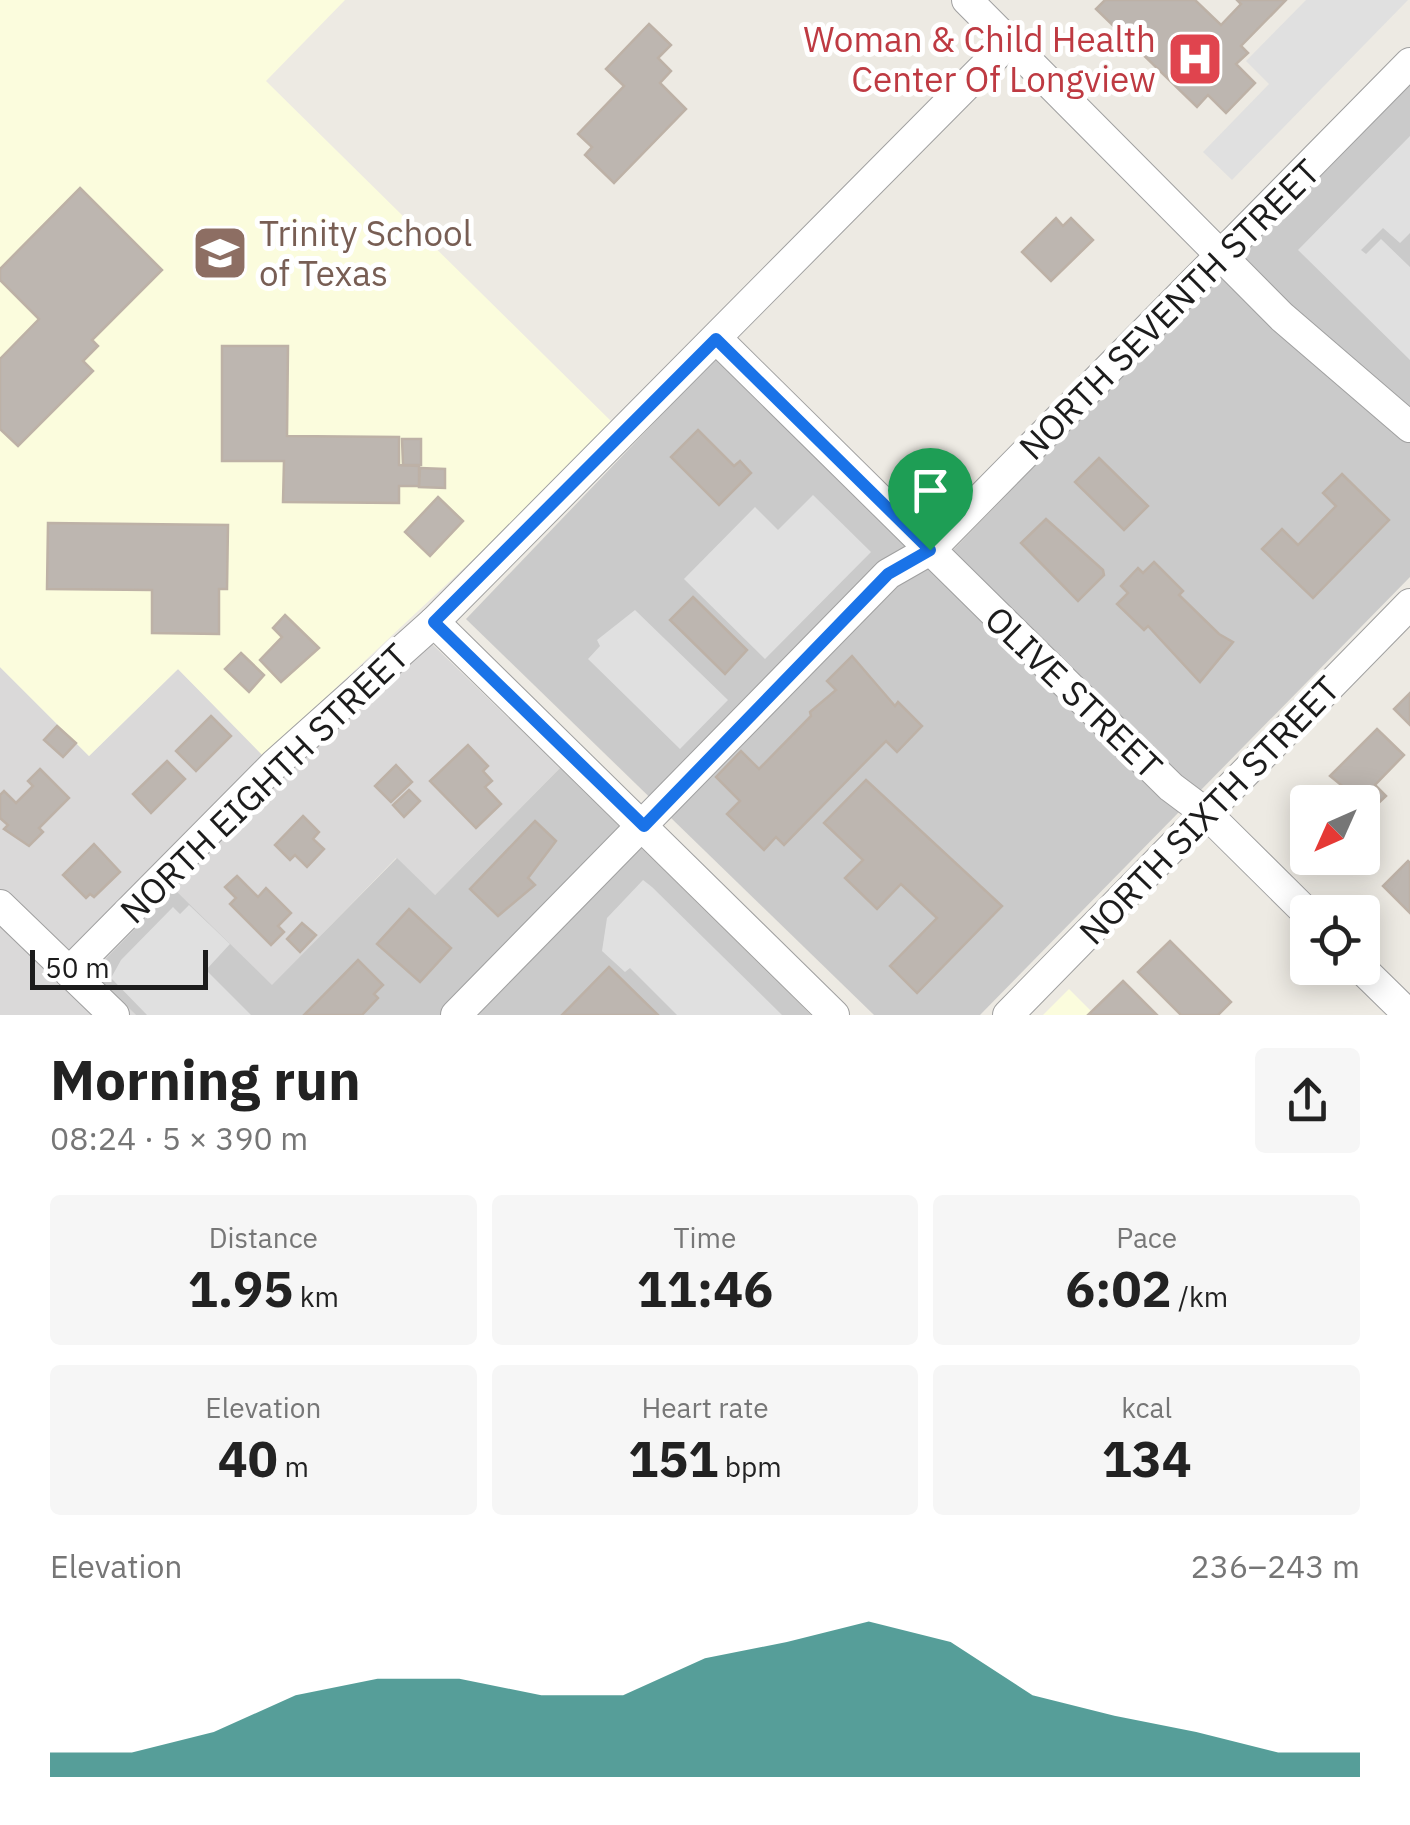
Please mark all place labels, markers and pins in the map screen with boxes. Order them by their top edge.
place label: Woman & Child Health Center Of Longview [803,16,1156,102]
hospital icon: Woman & Child Health Center Of Longview [1165,29,1225,89]
place label: Trinity School of Texas [259,210,472,296]
school or university icon: Trinity School of Texas [190,223,250,283]
pin [888,448,973,551]

